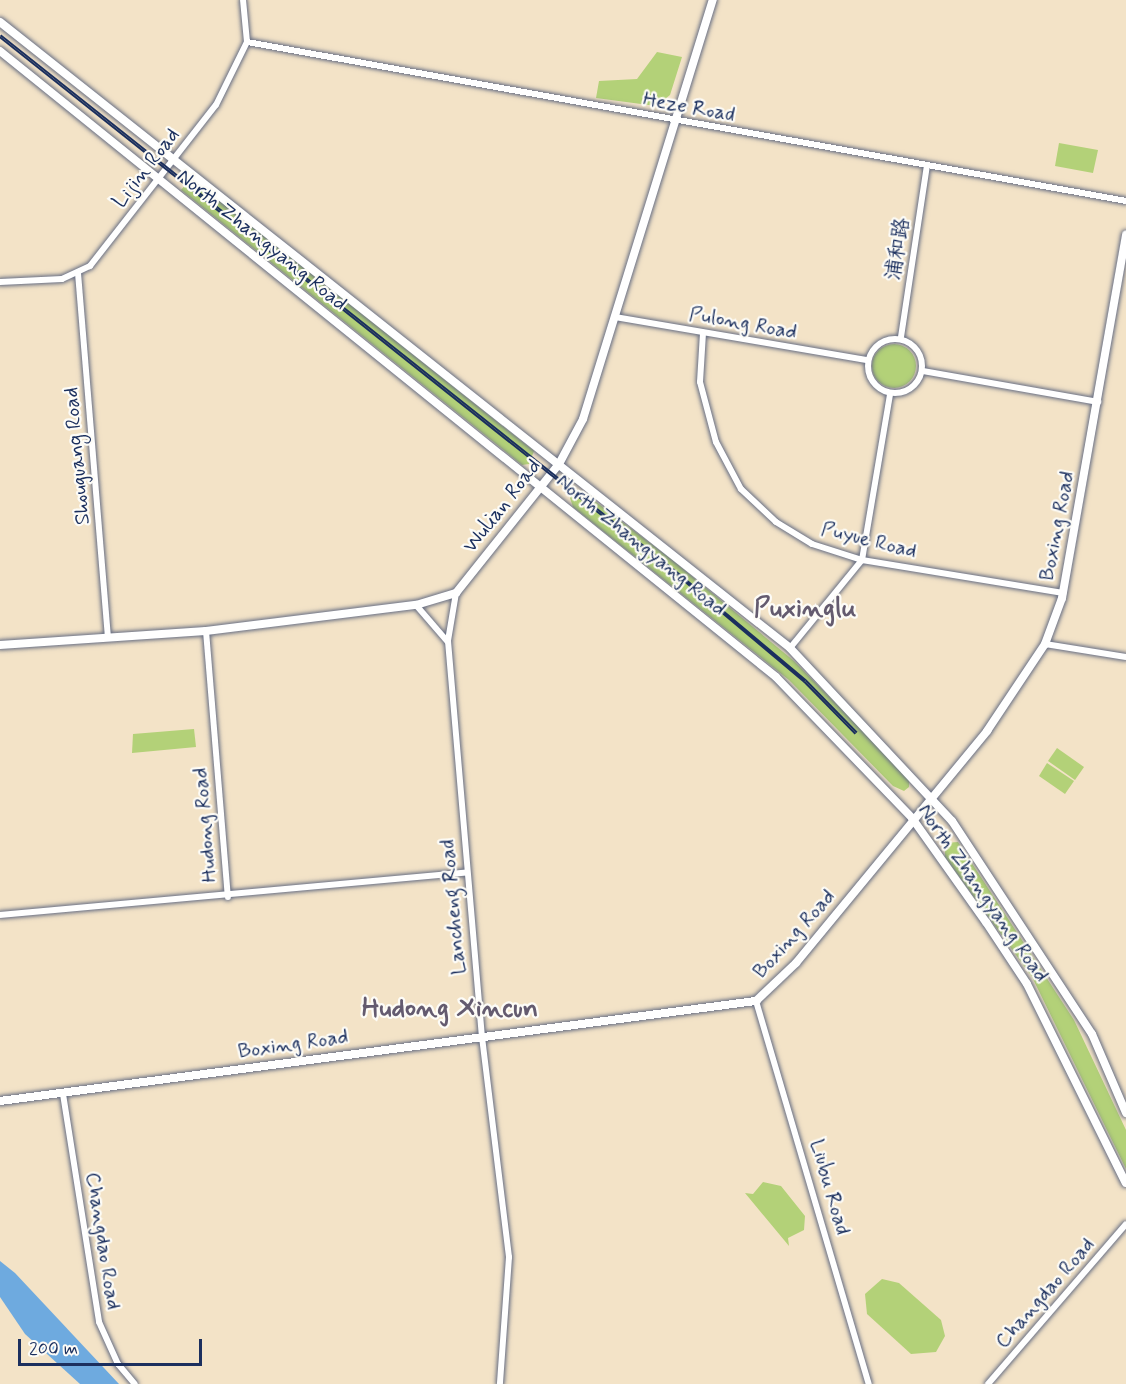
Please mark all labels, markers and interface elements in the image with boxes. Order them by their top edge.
street label: Heze Road [641,87,737,127]
street label: Lijin Road [107,123,185,213]
street label: North Zhangyang Road [172,164,352,316]
street label: 浦和路 [881,216,915,282]
street label: Pulong Road [687,301,799,345]
street label: Shouguang Road [58,386,96,526]
street label: Wulian Road [458,455,546,557]
street label: North Zhangyang Road [551,469,731,621]
street label: Boxing Road [1034,469,1080,583]
street label: Puyue Road [819,516,919,564]
district label: Puxinglu [754,593,856,625]
street label: Hudong Road [187,766,223,884]
street label: North Zhangyang Road [912,799,1054,987]
street label: Lancheng Road [435,839,471,975]
street label: Boxing Road [747,884,841,984]
district label: Hudong Xincun [366,993,534,1025]
street label: Boxing Road [236,1024,350,1064]
street label: Liubu Road [805,1137,855,1237]
street label: Changdao Road [80,1170,126,1312]
street label: Changdao Road [990,1232,1100,1354]
scale bar [21,1327,206,1365]
text: 200 m [29,1337,78,1361]

